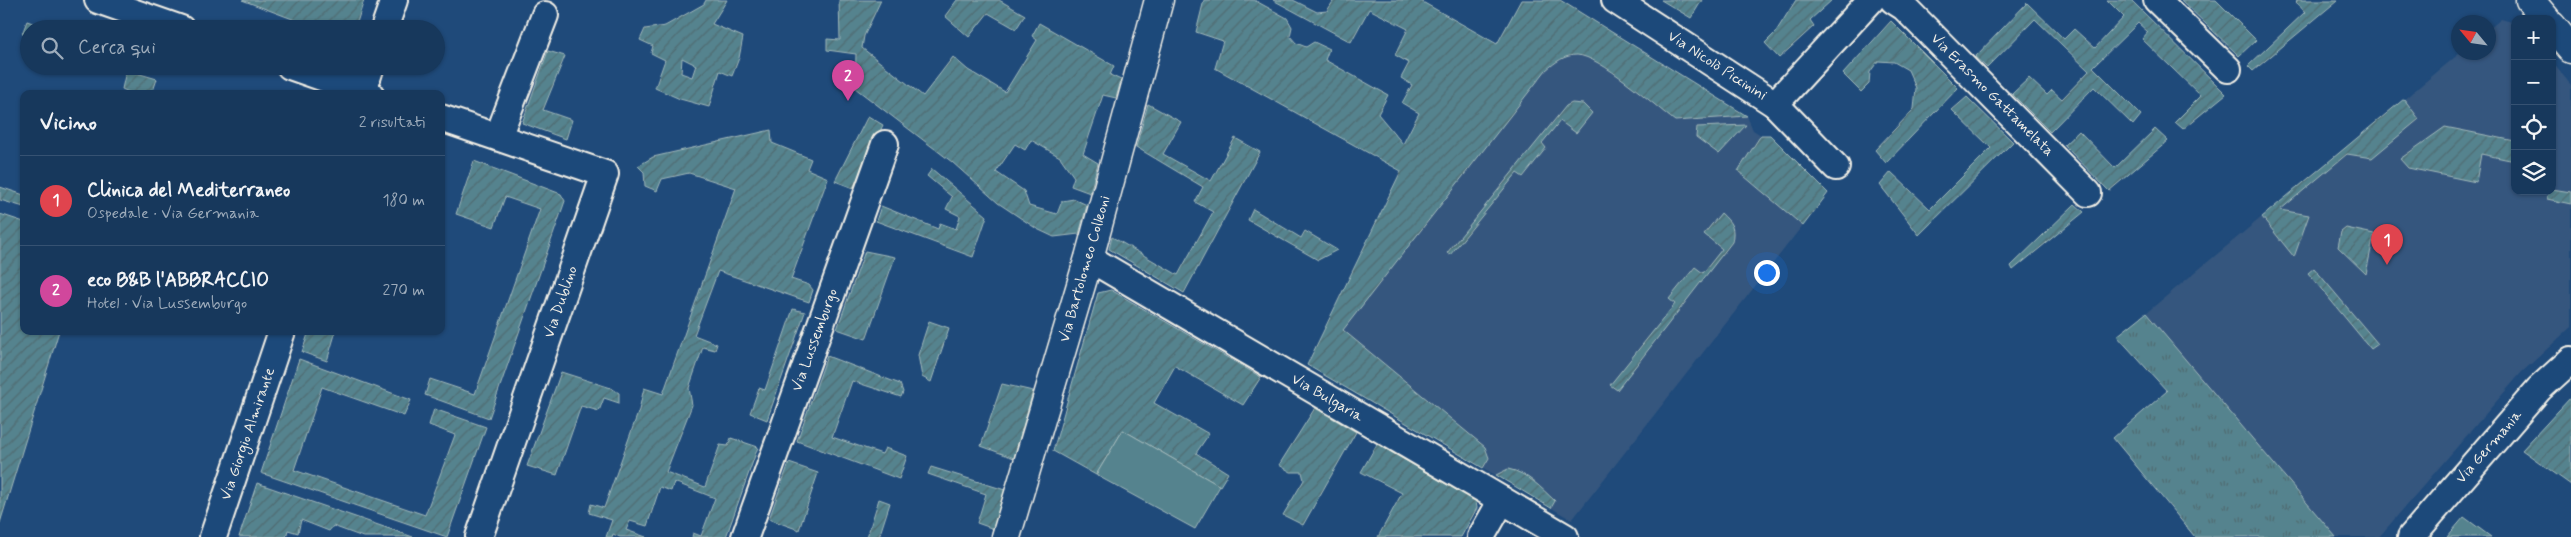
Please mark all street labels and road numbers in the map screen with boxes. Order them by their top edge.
street label: Via Nicolò Piccinini [1664,26,1770,106]
street label: Via Erasmo Gattamelata [1926,29,2058,161]
street label: Via Bartolomeo Colleoni [1054,193,1116,345]
street label: Via Dublino [539,263,583,341]
street label: Via Lussemburgo [787,286,843,394]
street label: Via Giorgio Almirante [216,365,281,503]
street label: Via Bulgaria [1287,369,1367,428]
street label: Via Germania [2451,405,2527,488]

